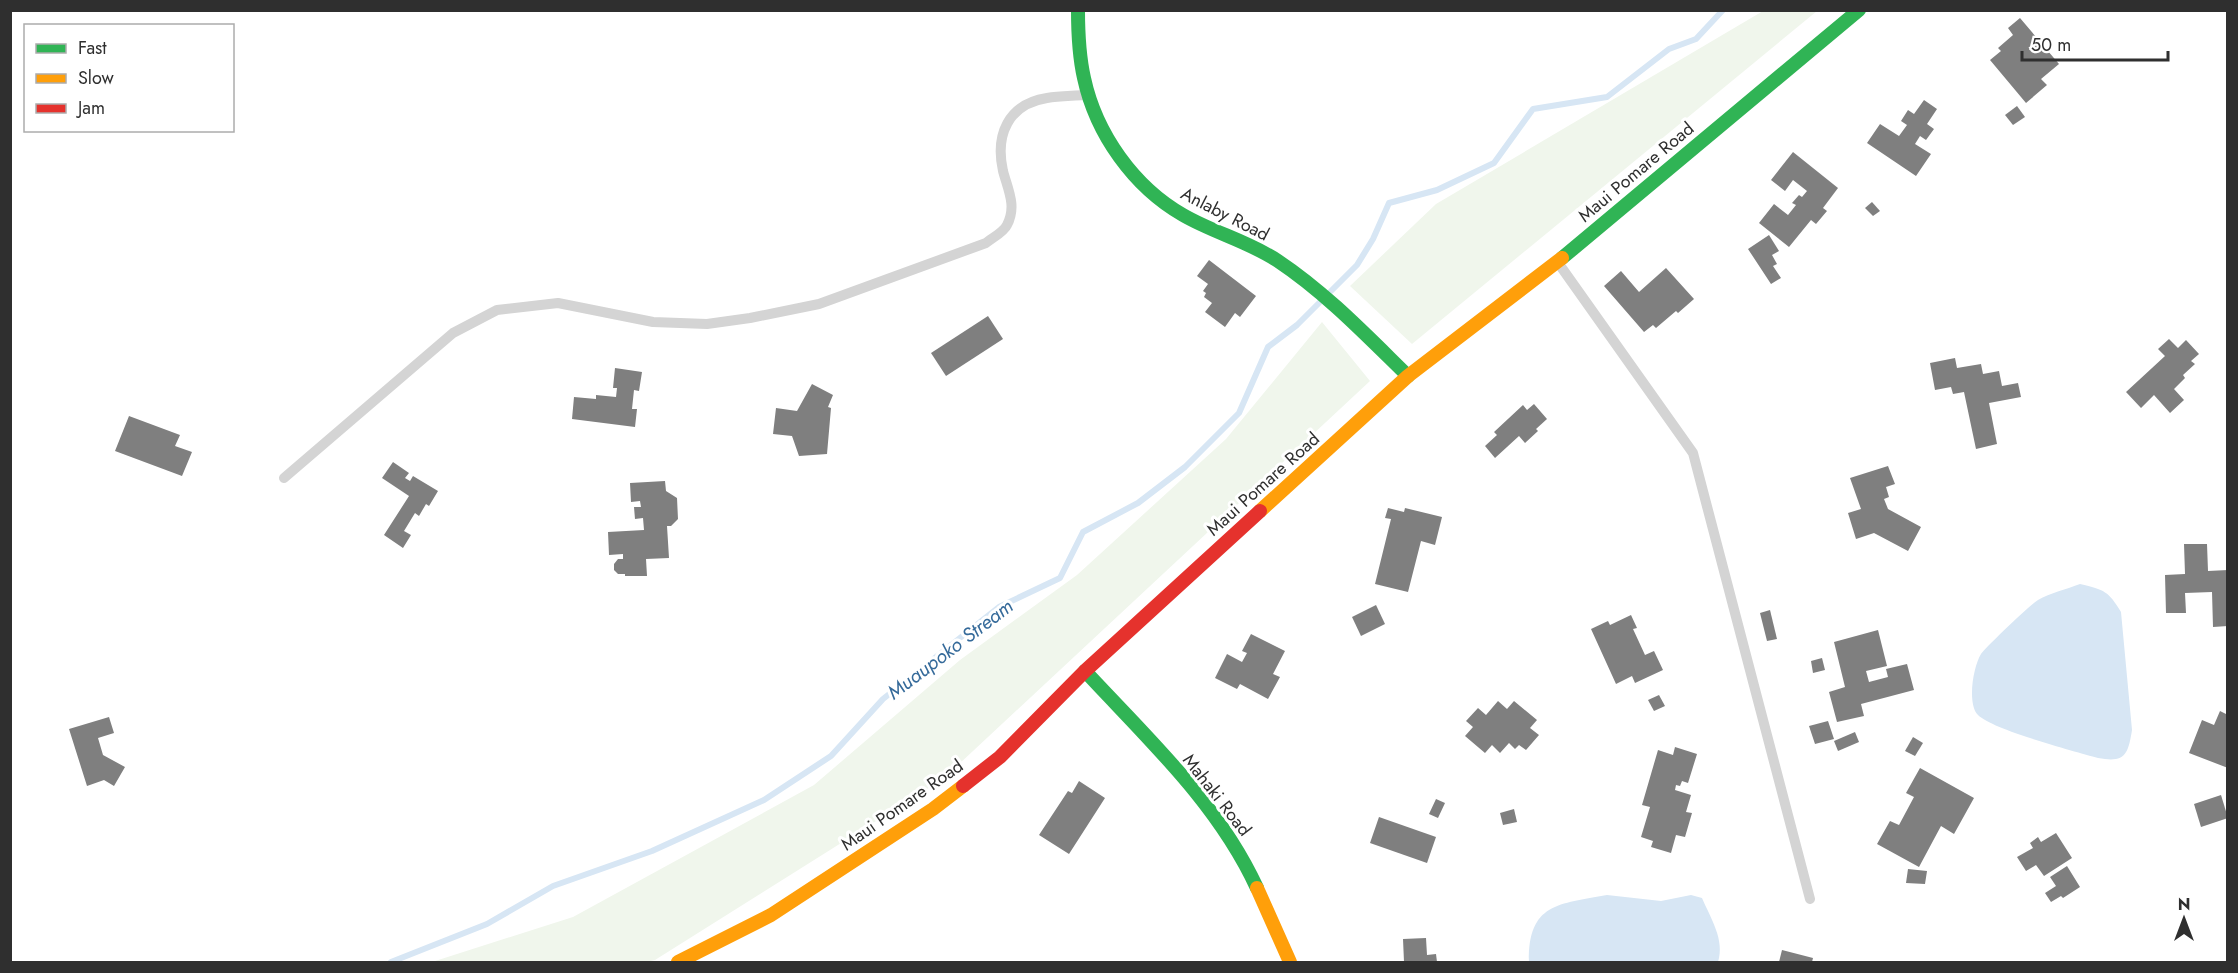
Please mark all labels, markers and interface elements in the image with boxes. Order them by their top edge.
legend [24,24,234,132]
scale bar [2022,24,2168,62]
text: 50 m [2031,32,2071,58]
text: Fast [78,35,107,61]
text: Slow [78,65,115,91]
text: Jam [76,95,105,121]
street label: Maui Pomare Road [1572,116,1700,228]
street label: Anlaby Road [1176,181,1274,247]
street label: Maui Pomare Road [1201,426,1325,542]
water label: Muaupoko Stream [881,592,1020,707]
street label: Mahaki Road [1177,748,1257,842]
street label: Maui Pomare Road [836,753,968,857]
north arrow [2154,889,2214,949]
text: N [2178,893,2190,916]

